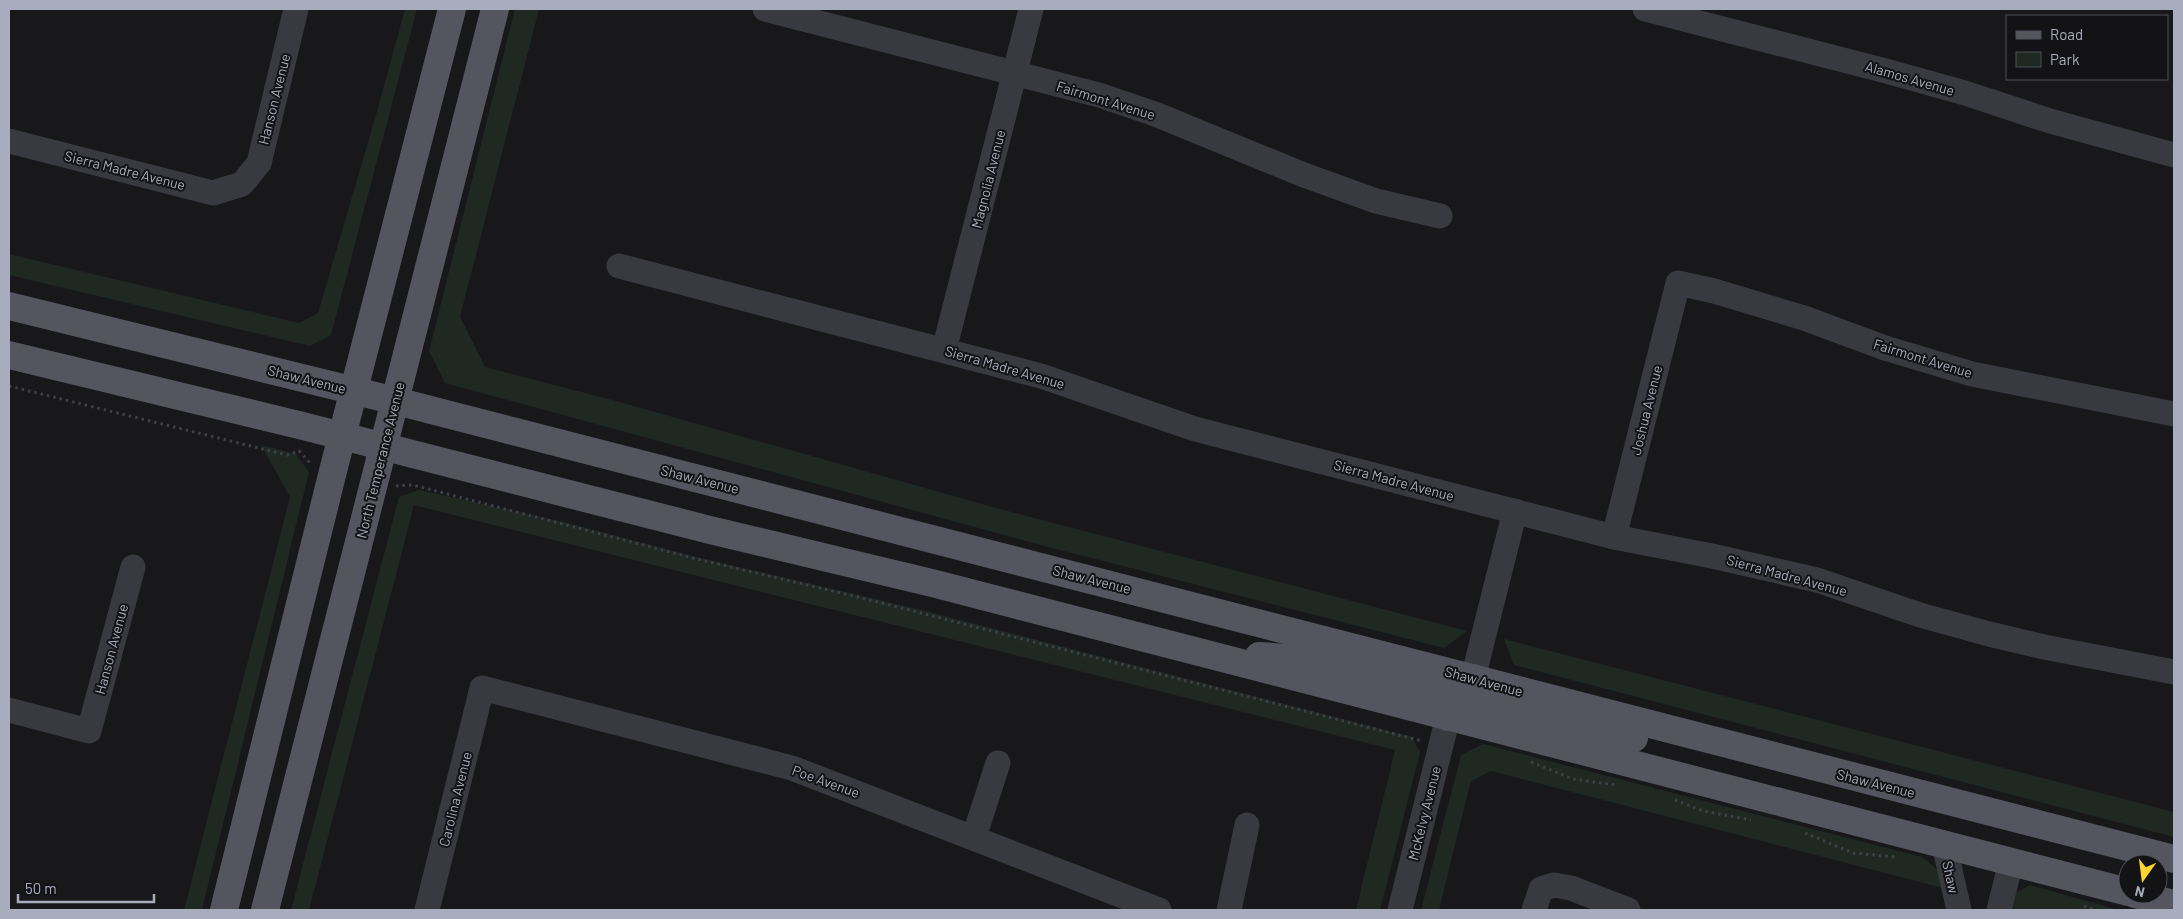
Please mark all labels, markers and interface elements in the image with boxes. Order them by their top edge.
legend [2006,15,2168,80]
text: Road [2050,25,2083,43]
text: Park [2050,50,2080,68]
street label: Hanson Avenue [254,52,294,146]
street label: Alamos Avenue [1863,57,1957,99]
street label: Fairmont Avenue [1055,77,1157,123]
street label: Magnolia Avenue [968,128,1008,230]
street label: Sierra Madre Avenue [63,147,187,193]
street label: Fairmont Avenue [1872,335,1974,381]
street label: Sierra Madre Avenue [943,342,1067,392]
street label: Shaw Avenue [266,361,348,397]
street label: Joshua Avenue [1627,363,1665,457]
street label: North Temperance Avenue [352,380,408,540]
street label: Sierra Madre Avenue [1332,456,1456,504]
street label: Shaw Avenue [659,461,741,497]
street label: Sierra Madre Avenue [1725,551,1849,599]
street label: Shaw Avenue [1051,561,1133,597]
street label: Hanson Avenue [91,602,131,696]
street label: Shaw Avenue [1443,662,1525,700]
street label: Carolina Avenue [435,750,475,848]
street label: Poe Avenue [790,761,862,801]
street label: McKelvy Avenue [1404,764,1444,862]
street label: Shaw Avenue [1835,765,1917,801]
north arrow [2118,854,2168,904]
street label: Shaw [1939,859,1963,895]
scale bar [18,872,154,904]
text: 50 m [25,879,57,897]
text: N [2133,883,2146,901]

